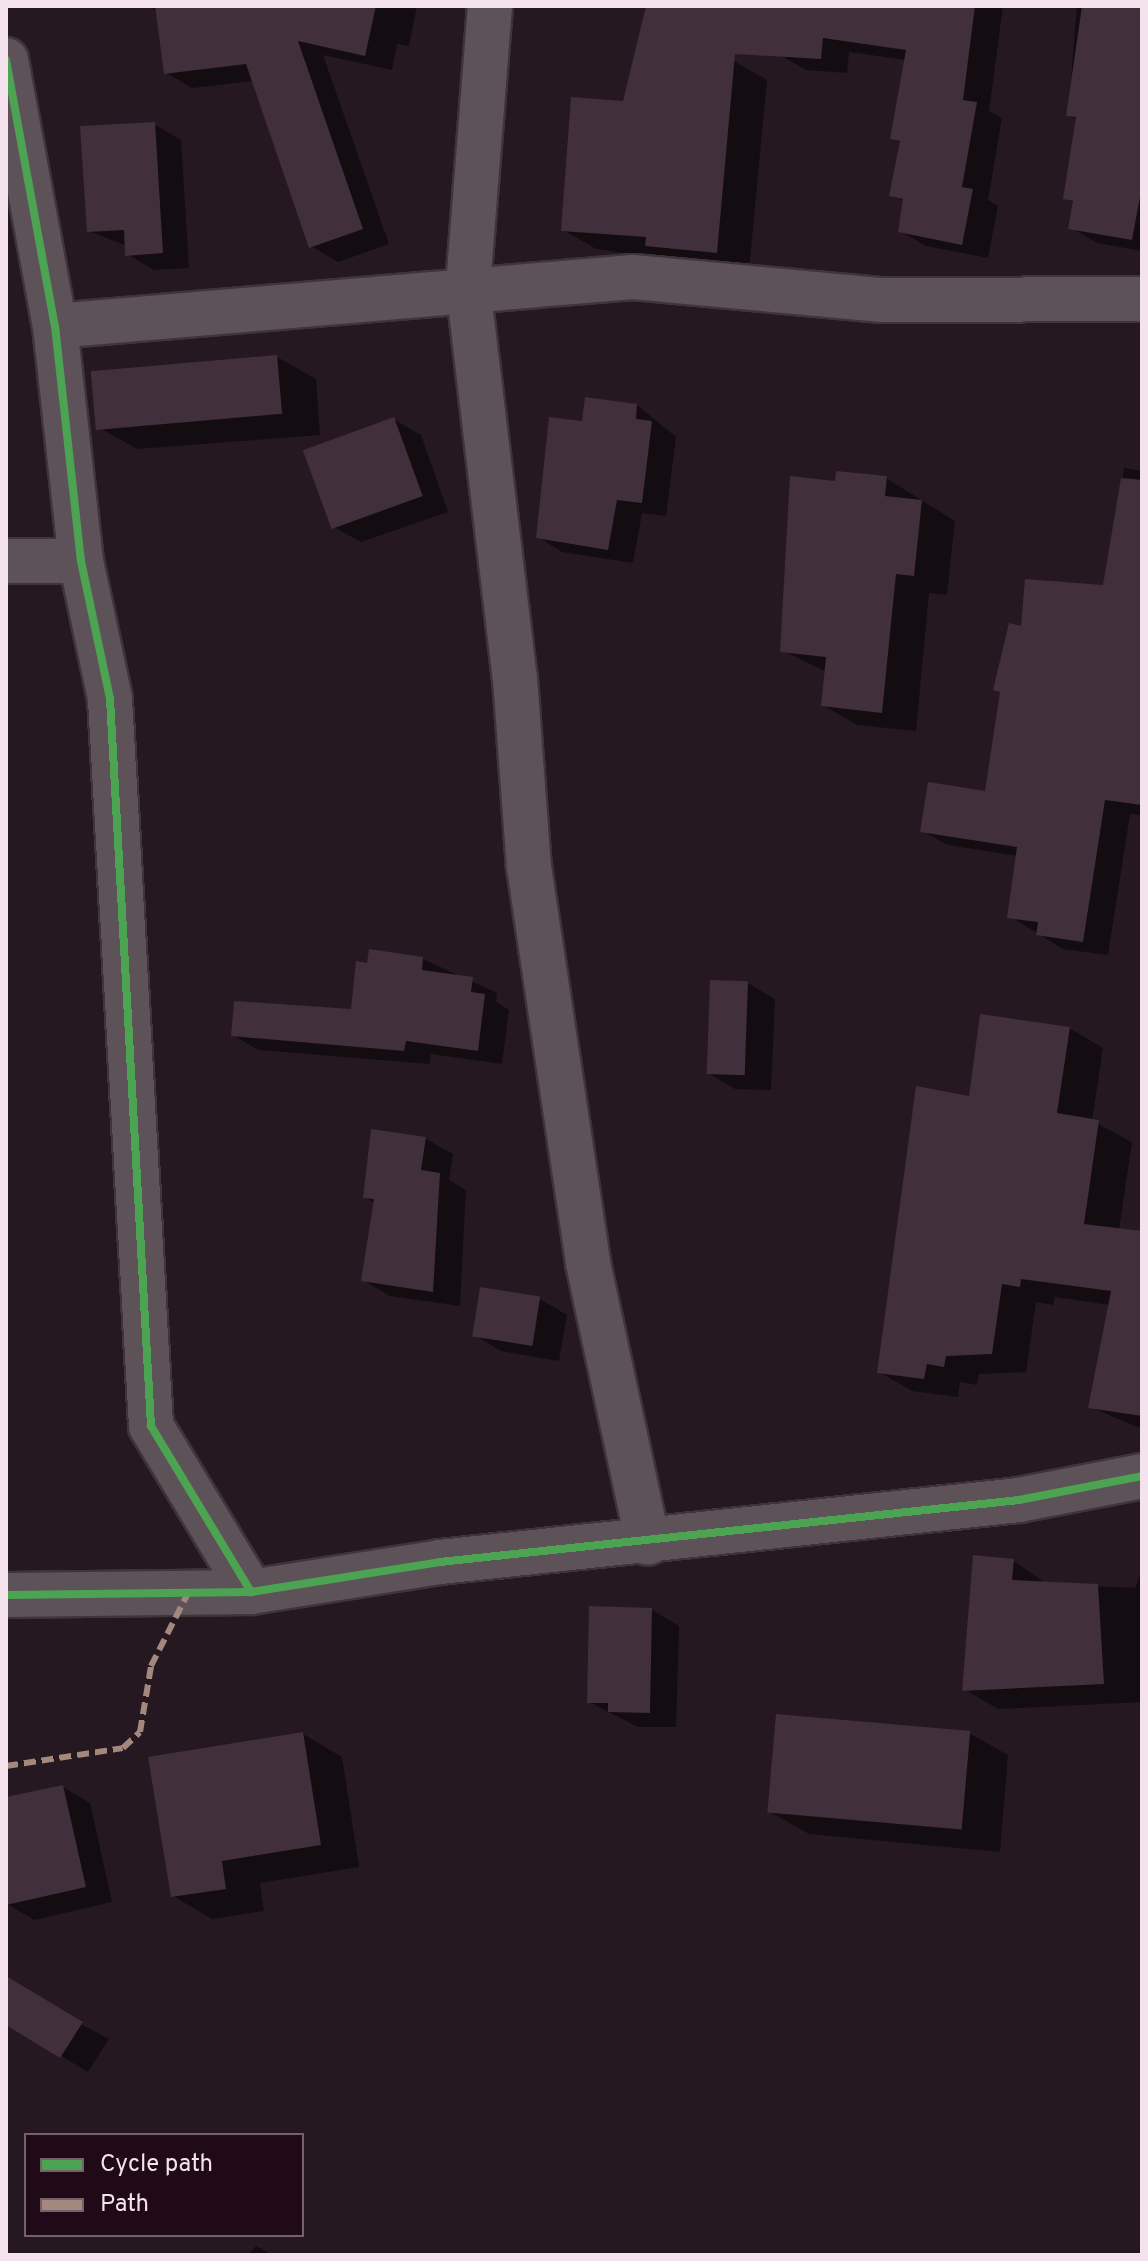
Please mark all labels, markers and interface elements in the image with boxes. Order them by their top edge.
legend [24,2133,304,2237]
text: Cycle path [100,2150,213,2180]
text: Path [100,2190,149,2220]

